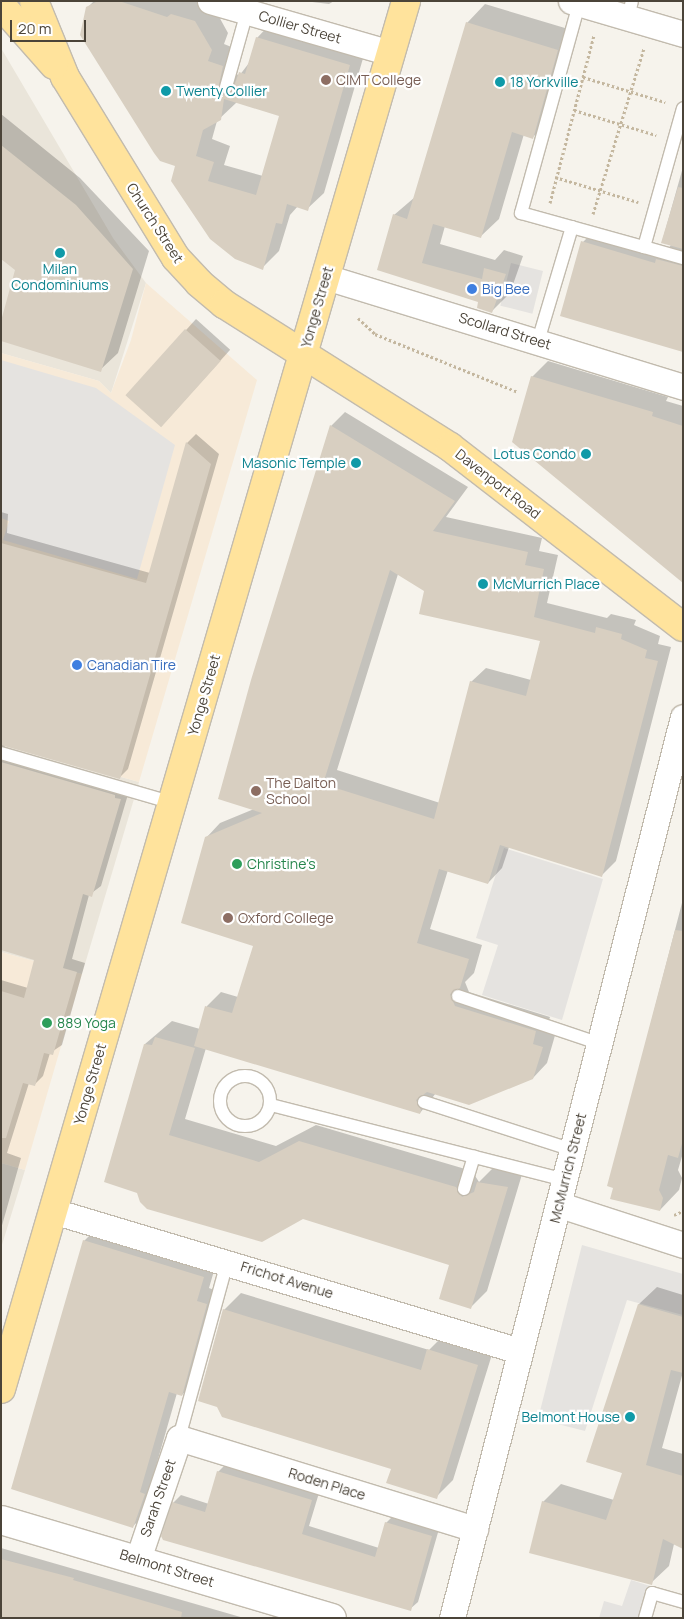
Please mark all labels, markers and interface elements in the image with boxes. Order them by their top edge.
street label: Collier Street [257,7,343,47]
scale bar [12,10,89,42]
text: 20 m [18,18,51,39]
place label: CIMT College [336,72,422,88]
marker: CIMT College [320,74,332,86]
place label: 18 Yorkville [510,74,578,90]
marker: 18 Yorkville [494,76,506,88]
place label: Twenty Collier [176,83,267,99]
marker: Twenty Collier [160,85,172,97]
street label: Church Street [123,180,187,266]
marker: Milan Condominiums [54,247,66,259]
place label: Milan Condominiums [11,261,109,294]
street label: Yonge Street [297,264,337,350]
place label: Big Bee [482,281,530,297]
marker: Big Bee [466,283,478,295]
street label: Scollard Street [457,309,553,353]
street label: Davenport Road [452,446,544,522]
place label: Lotus Condo [493,446,576,462]
marker: Lotus Condo [580,448,592,460]
place label: Masonic Temple [242,455,346,471]
marker: Masonic Temple [350,457,362,469]
place label: McMurrich Place [493,576,600,592]
marker: McMurrich Place [477,578,489,590]
street label: Yonge Street [184,652,224,738]
place label: Canadian Tire [87,657,176,673]
marker: Canadian Tire [71,659,83,671]
place label: The Dalton School [266,775,336,808]
marker: The Dalton School [250,785,262,797]
place label: Christine's [247,856,316,872]
marker: Christine's [231,858,243,870]
place label: Oxford College [238,910,334,926]
marker: Oxford College [222,912,234,924]
place label: 889 Yoga [57,1015,116,1031]
marker: 889 Yoga [41,1017,53,1029]
street label: Yonge Street [70,1041,110,1127]
street label: McMurrich Street [546,1111,590,1225]
street label: Frichot Avenue [239,1258,335,1302]
place label: Belmont House [521,1409,620,1425]
marker: Belmont House [624,1411,636,1423]
street label: Sarah Street [137,1457,179,1539]
street label: Roden Place [286,1464,368,1504]
street label: Belmont Street [118,1546,216,1590]

